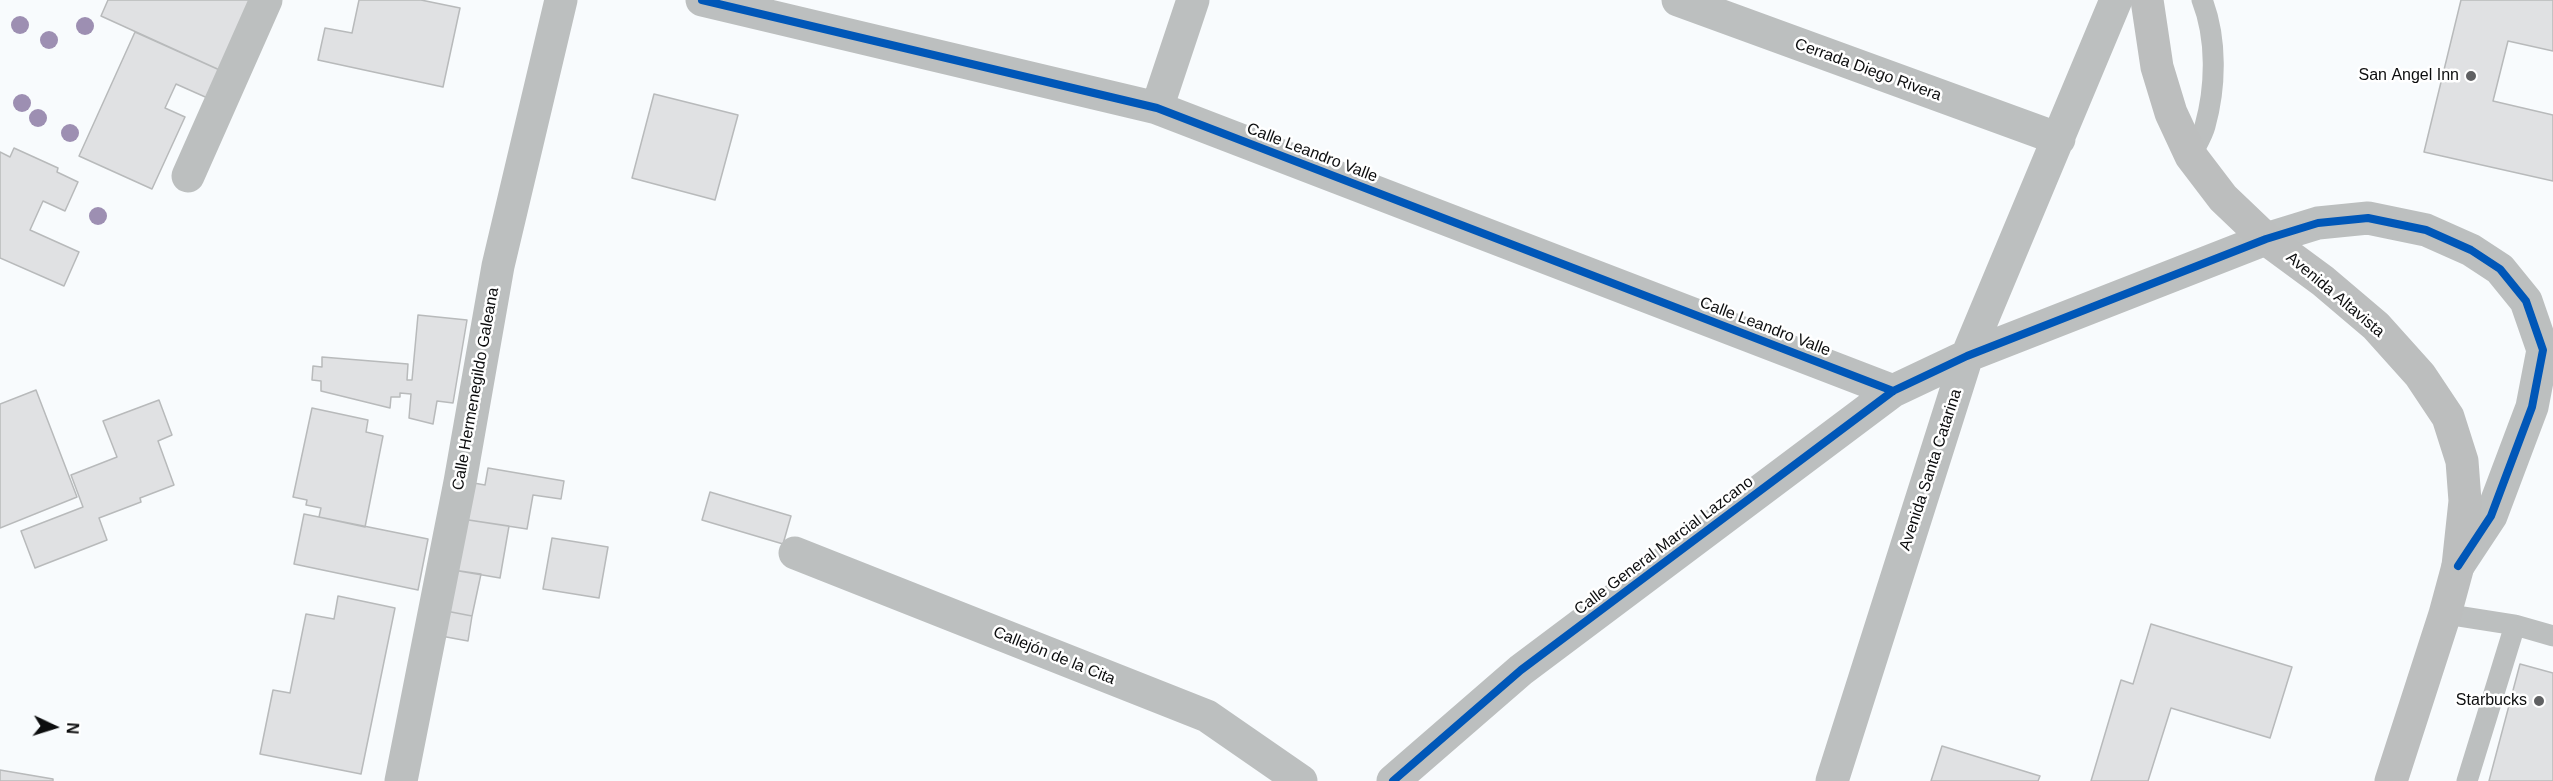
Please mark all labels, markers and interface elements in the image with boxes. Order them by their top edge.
street label: Cerrada Diego Rivera [1792,35,1944,105]
place label: San Angel Inn [2358,66,2459,86]
marker: San Angel Inn [2464,69,2478,83]
street label: Calle Leandro Valle [1244,119,1380,187]
street label: Avenida Altavista [2282,248,2388,342]
street label: Calle Hermenegildo Galeana [449,286,503,492]
street label: Calle Leandro Valle [1697,293,1833,361]
street label: Avenida Santa Catarina [1896,387,1966,553]
street label: Calle General Marcial Lazcano [1571,473,1757,619]
street label: Callejón de la Cita [990,623,1118,689]
place label: Starbucks [2456,691,2527,711]
marker: Starbucks [2532,694,2546,708]
north arrow [24,697,84,757]
text: N [64,722,81,735]

